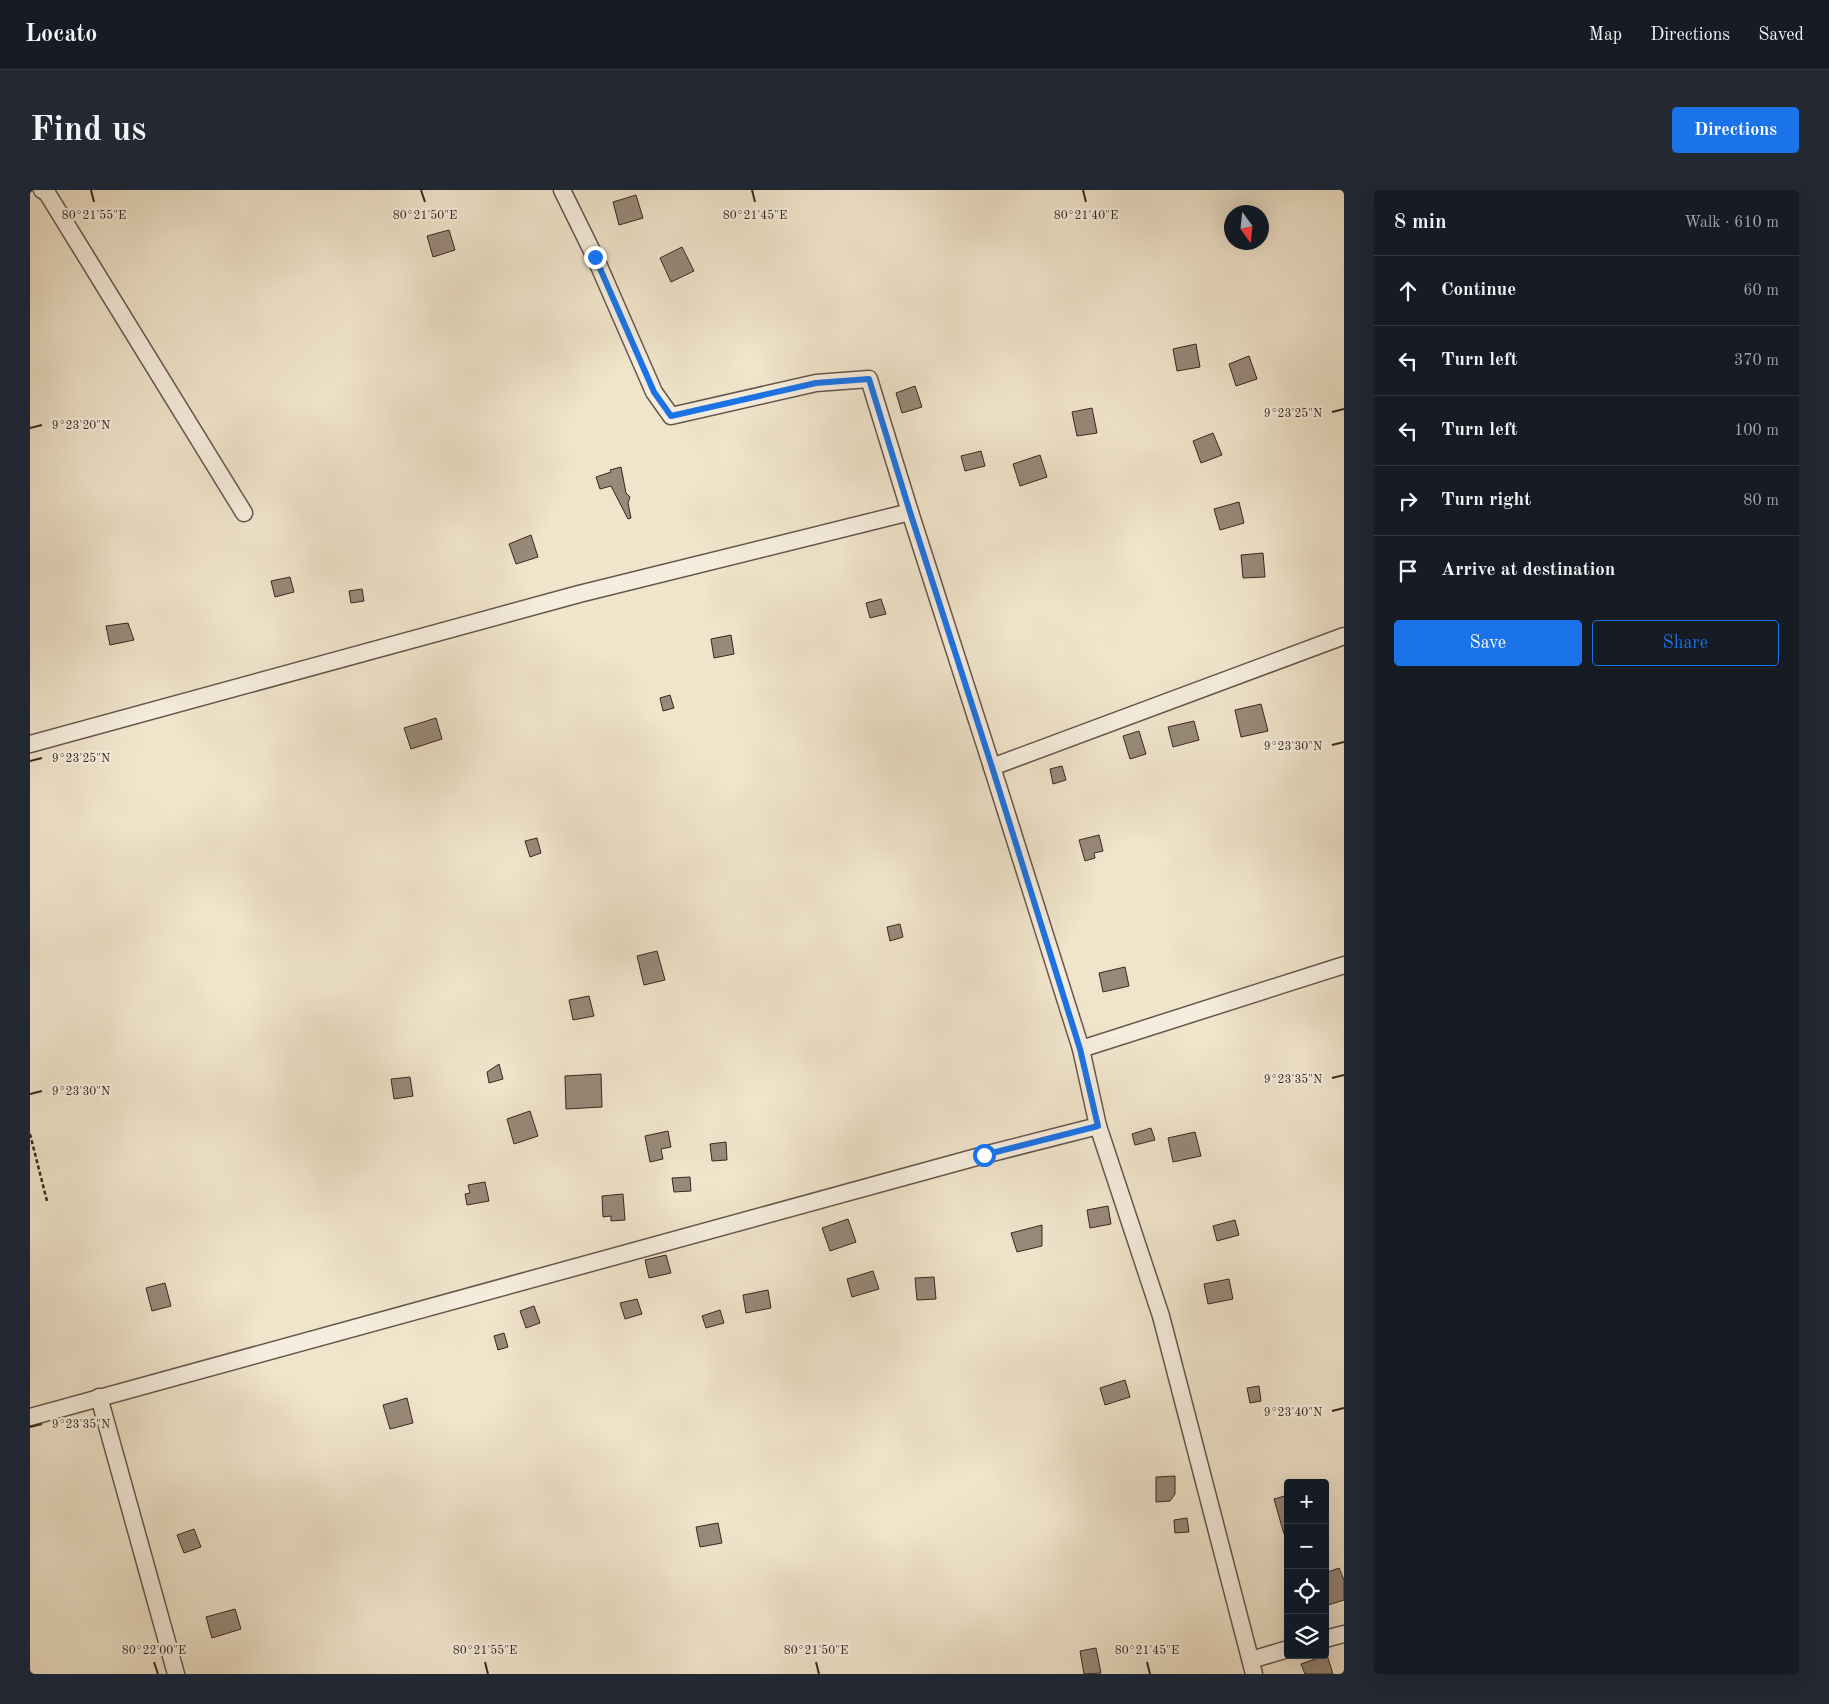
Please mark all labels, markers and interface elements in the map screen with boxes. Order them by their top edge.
text: Locato [25,23,97,47]
text: Map [1589,26,1622,44]
text: Directions [1650,26,1730,44]
text: Saved [1758,26,1804,44]
button: Directions [1672,107,1799,153]
text: Find us [30,113,146,148]
north arrow [1224,205,1269,250]
text: 80°21'55"E [62,209,126,222]
text: 80°21'50"E [393,209,457,222]
text: 80°21'45"E [723,209,787,222]
text: 80°21'40"E [1054,210,1118,222]
text: 8 min [1394,212,1447,233]
text: Walk · 610 m [1684,215,1779,231]
route end [584,246,607,269]
icon: ahead [1394,277,1422,305]
text: Continue [1441,281,1516,300]
text: 60 m [1743,283,1779,299]
icon: left [1394,347,1422,375]
text: Turn left [1441,351,1518,370]
text: 370 m [1734,353,1779,369]
text: 9°23'25"N [1264,407,1322,420]
icon: left [1394,417,1422,445]
text: 9°23'20"N [52,420,110,432]
text: Turn left [1441,421,1518,440]
text: 100 m [1734,423,1779,439]
icon: right [1394,487,1422,515]
text: Turn right [1441,491,1531,510]
text: 80 m [1743,493,1779,509]
icon: arrive [1394,557,1422,585]
text: Arrive at destination [1441,561,1615,580]
button: Save [1394,620,1582,666]
button: Share [1592,620,1779,666]
text: 9°23'30"N [1264,741,1322,753]
text: 9°23'25"N [52,752,110,765]
text: 9°23'35"N [1264,1073,1322,1086]
text: 9°23'30"N [52,1086,110,1098]
route start [973,1144,996,1167]
text: 9°23'40"N [1264,1407,1322,1419]
text: 9°23'35"N [52,1418,110,1431]
map controls [1284,1479,1329,1659]
button: + [1284,1479,1329,1524]
button: − [1284,1524,1329,1569]
button: locate [1284,1569,1329,1614]
button: layers [1284,1614,1329,1659]
text: 80°21'55"E [453,1644,517,1657]
text: 80°21'50"E [784,1644,848,1657]
text: 80°21'45"E [1115,1644,1179,1657]
text: 80°22'00"E [122,1645,186,1657]

